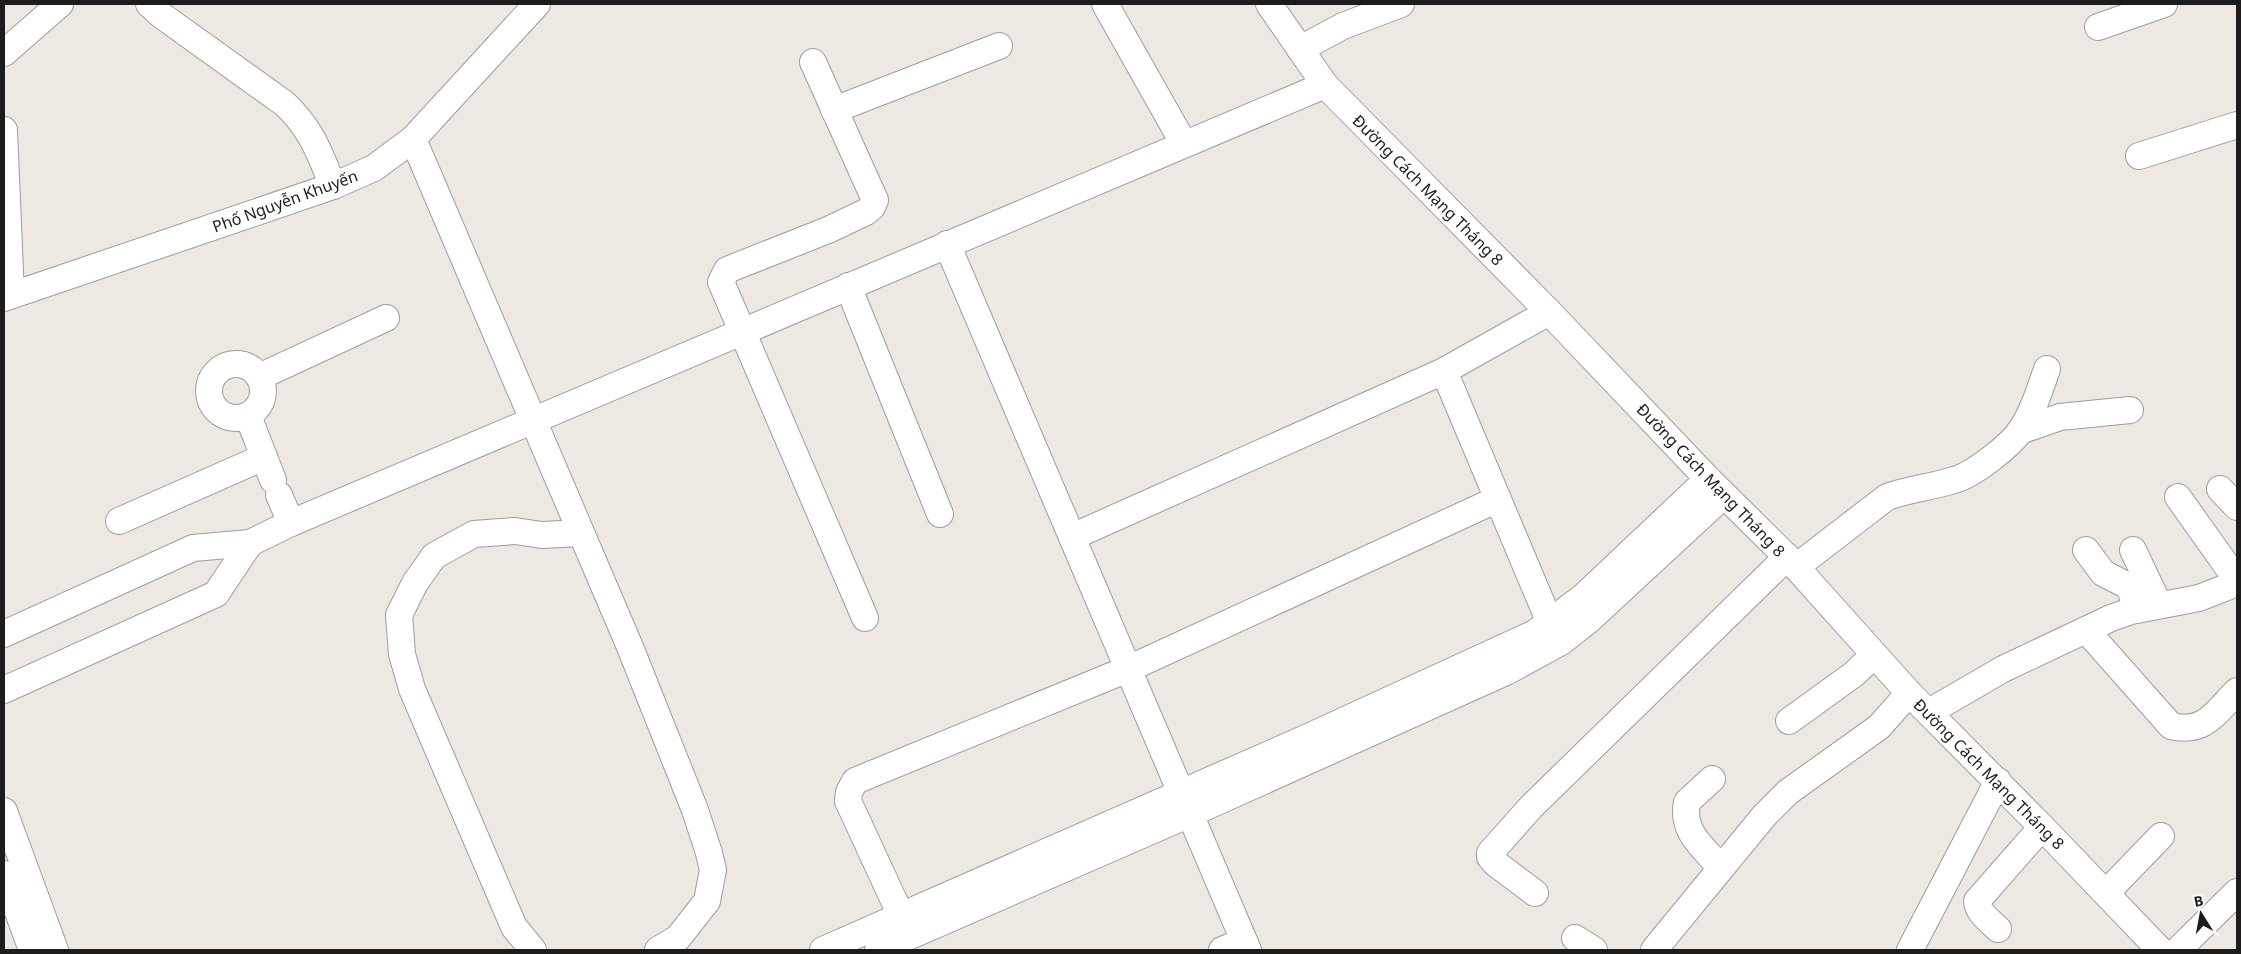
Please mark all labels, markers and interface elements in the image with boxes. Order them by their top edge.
street label: Đường Cách Mạng Tháng 8 [1348,110,1508,270]
street label: Phố Nguyễn Khuyến [209,164,361,238]
street label: Đường Cách Mạng Tháng 8 [1632,399,1790,561]
street label: Đường Cách Mạng Tháng 8 [1909,694,2069,854]
north arrow [2176,889,2226,939]
text: B [2192,891,2205,911]

